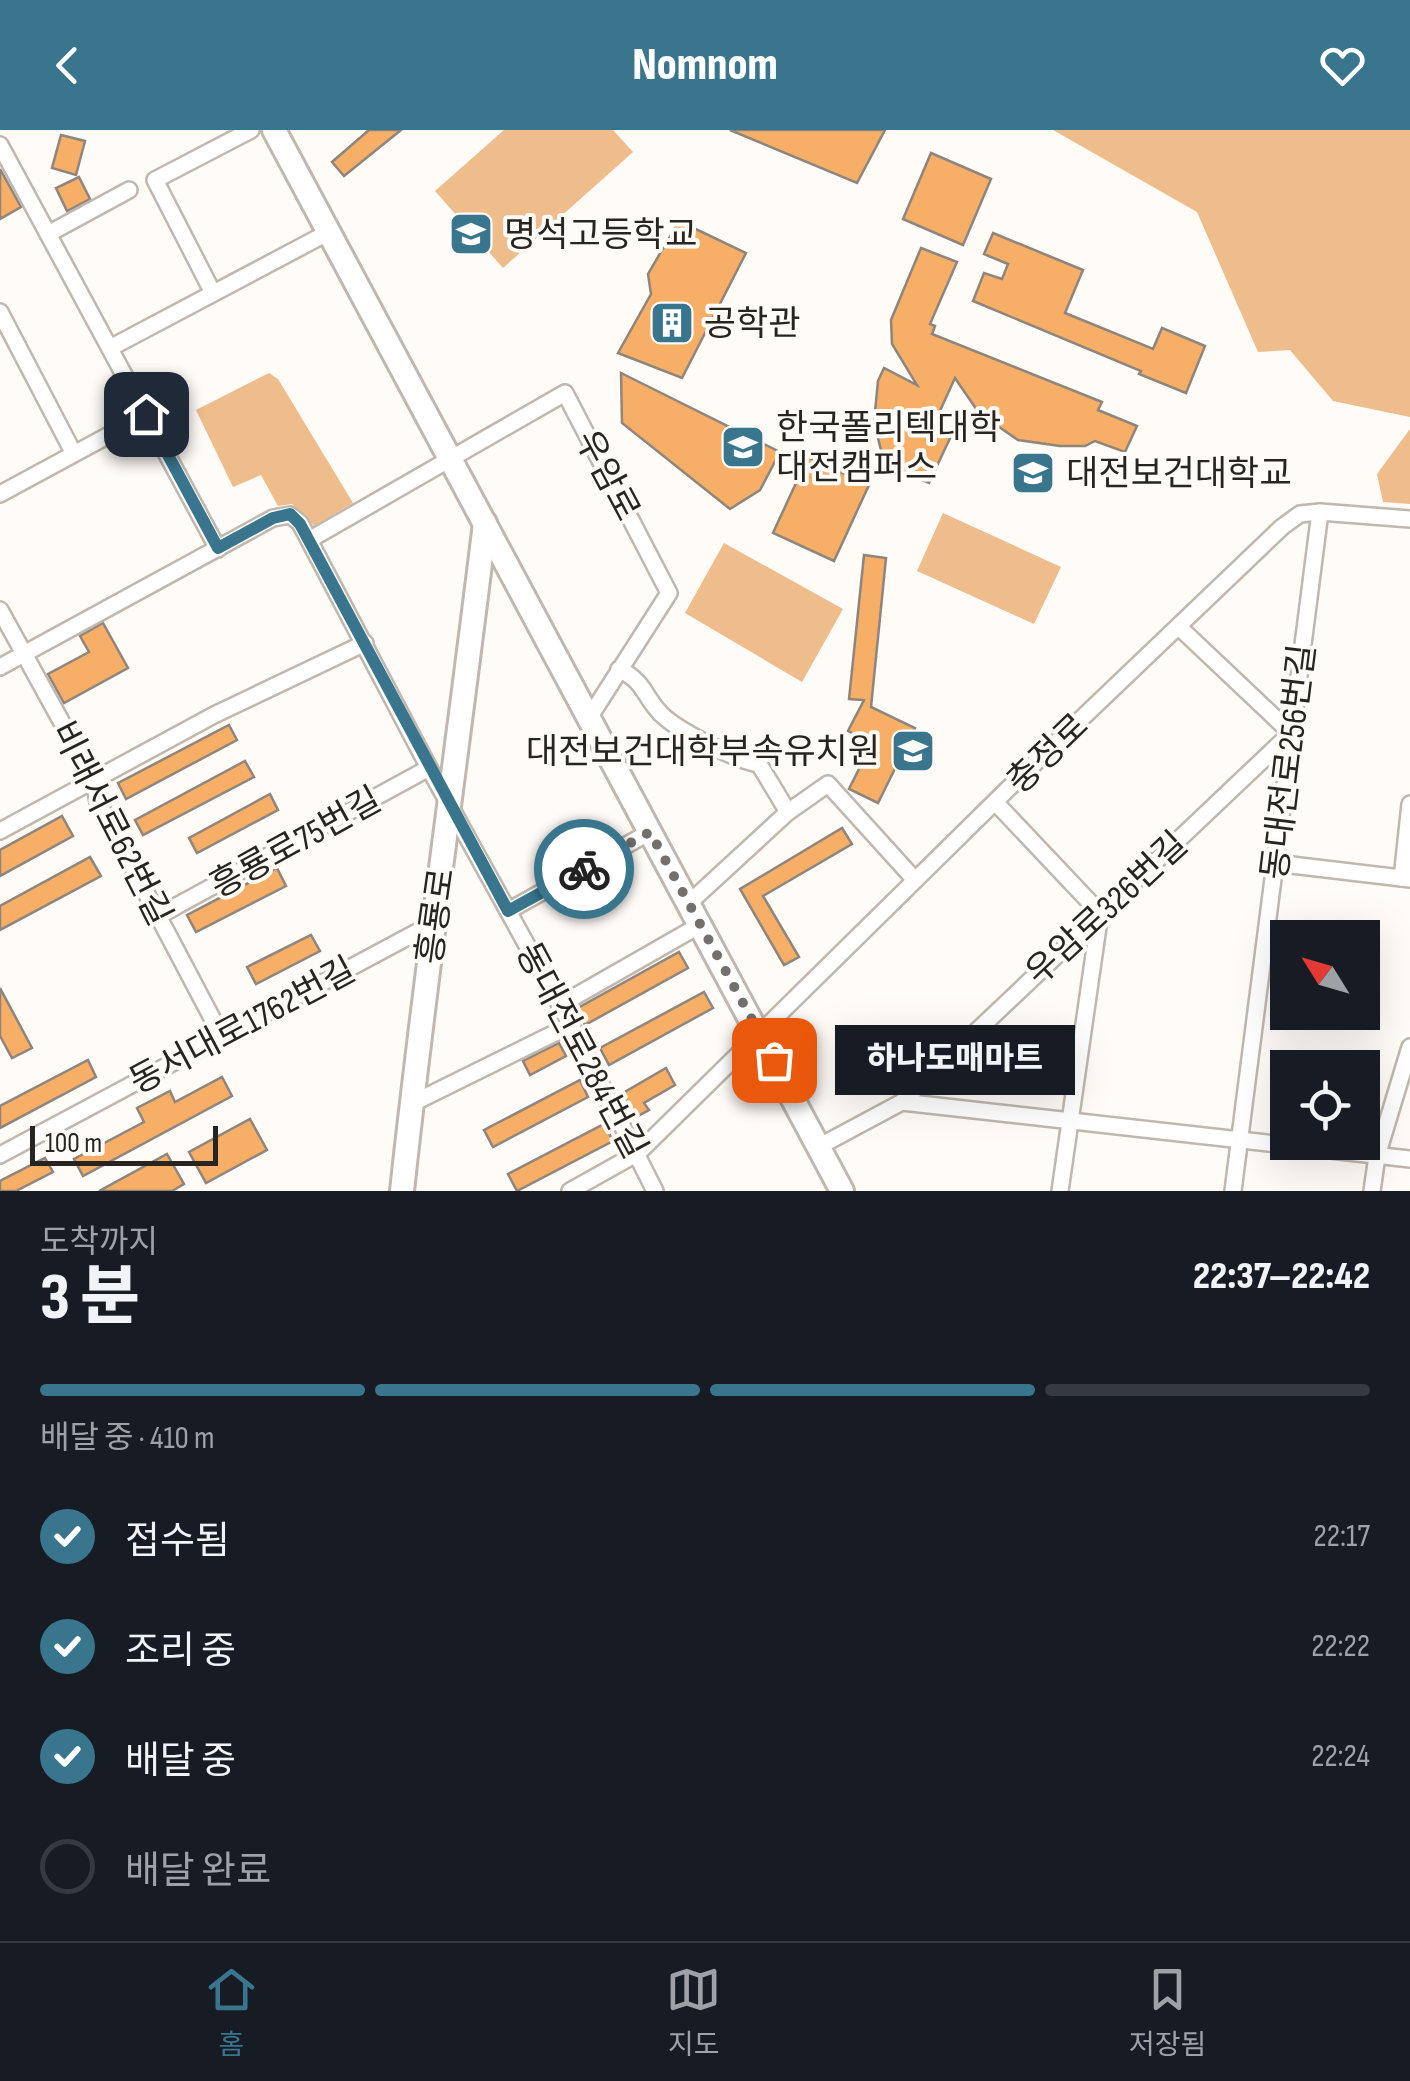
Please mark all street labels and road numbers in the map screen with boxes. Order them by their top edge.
street label: 우암로 [565,423,648,528]
street label: 동대전로256번길 [1254,642,1325,882]
street label: 충정로 [998,705,1098,803]
street label: 비래서로62번길 [41,714,181,933]
street label: 흥룡로75번길 [203,779,389,908]
street label: 우암로326번길 [1017,823,1197,995]
street label: 흥룡로 [408,865,464,967]
street label: 동대전로284번길 [506,935,656,1166]
street label: 동서대로1762번길 [122,949,363,1104]

